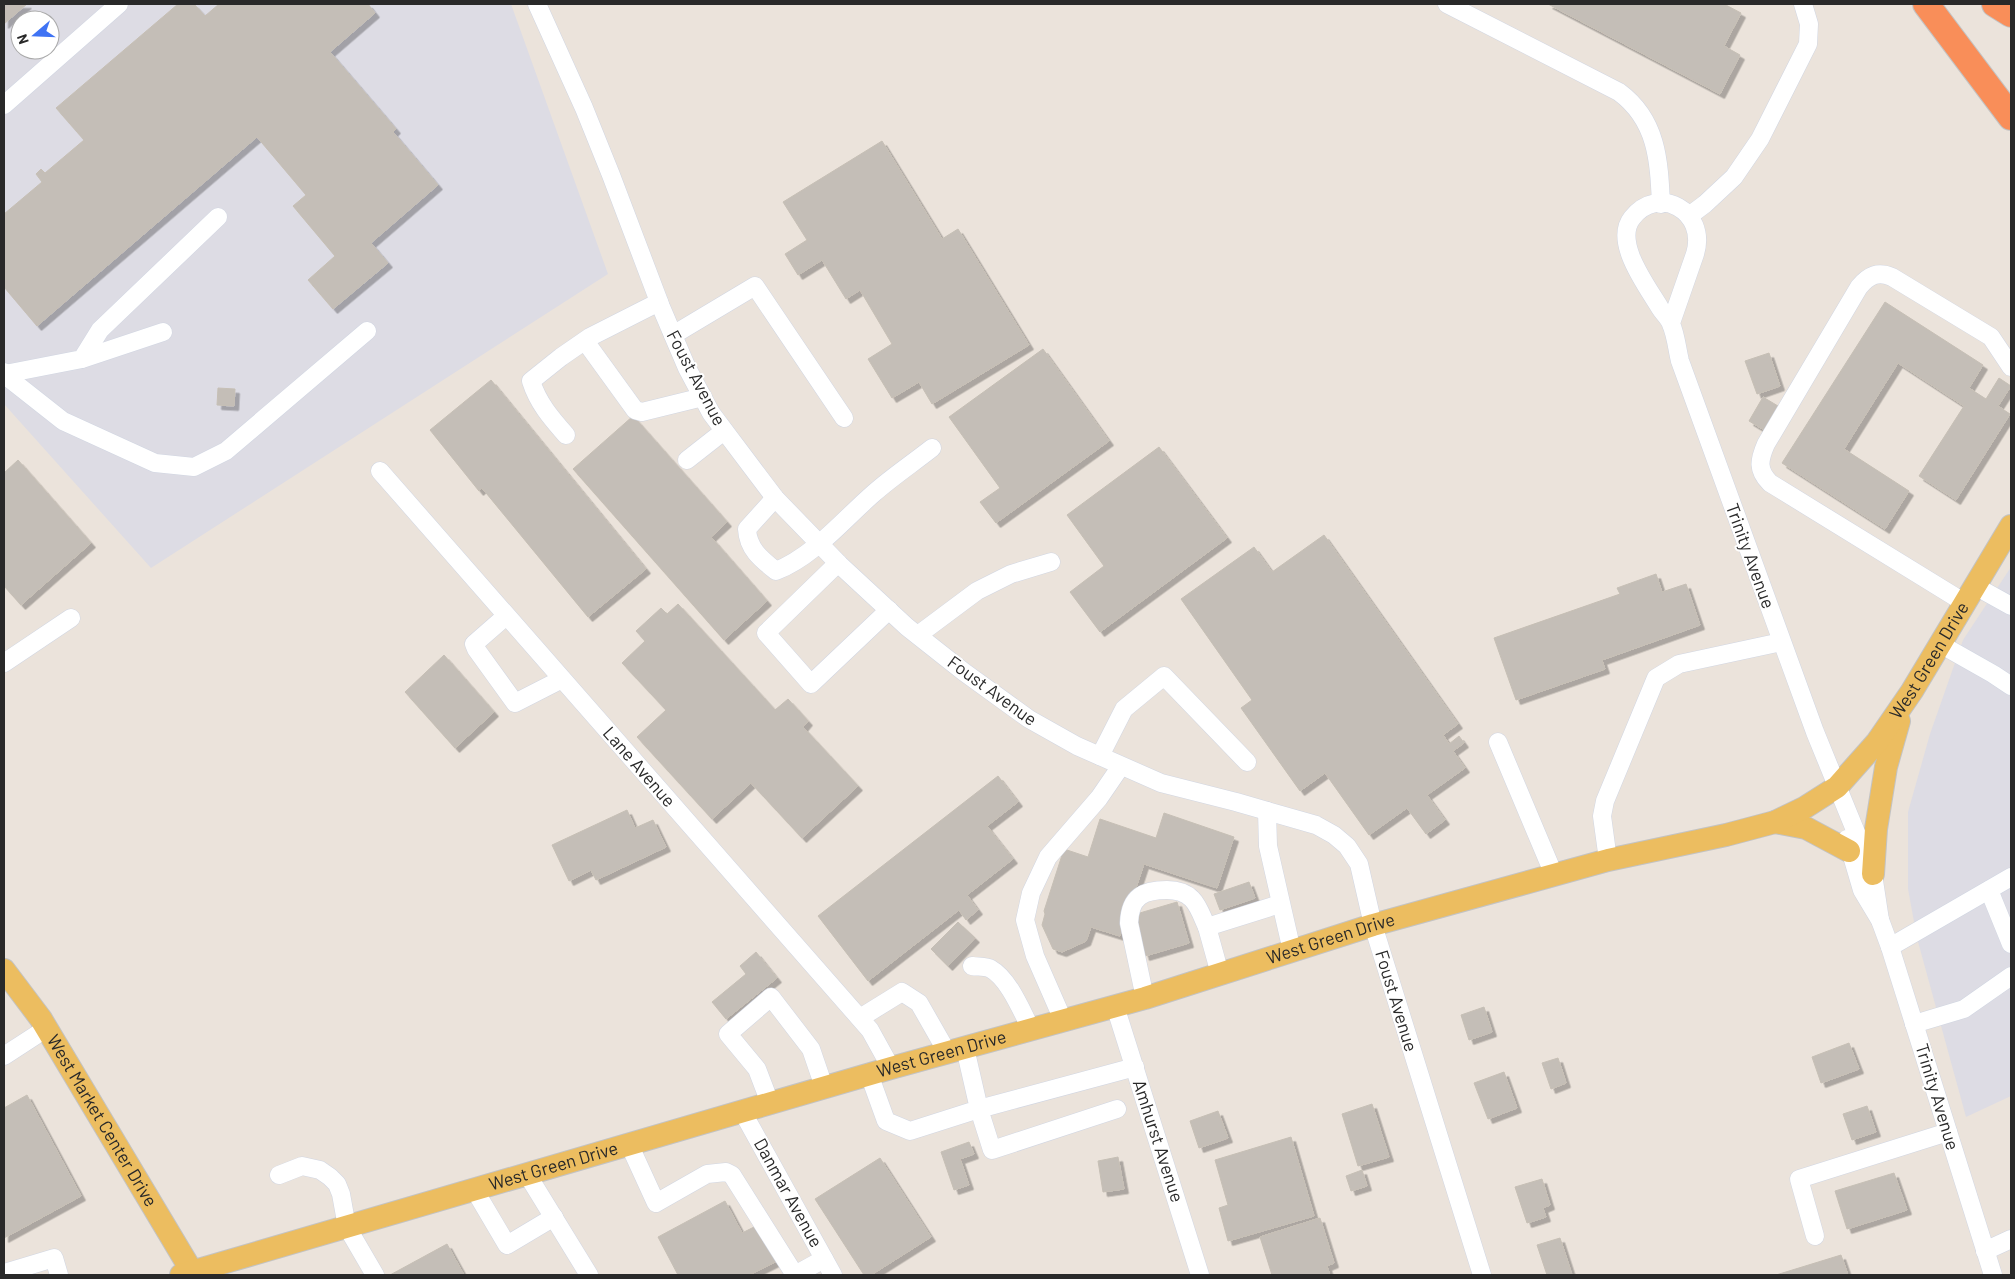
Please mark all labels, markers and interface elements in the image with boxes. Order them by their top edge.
north arrow [10,10,60,60]
text: N [13,32,32,47]
street label: Foust Avenue [663,326,731,429]
street label: Trinity Avenue [1722,500,1780,611]
street label: West Green Drive [1884,598,1973,723]
street label: Foust Avenue [944,650,1042,730]
street label: Lane Avenue [599,722,681,811]
street label: West Green Drive [1264,908,1397,968]
street label: Foust Avenue [1371,947,1423,1054]
street label: West Green Drive [874,1025,1009,1082]
street label: West Market Center Drive [43,1030,163,1210]
street label: Trinity Avenue [1911,1041,1965,1153]
street label: Amhurst Avenue [1129,1077,1189,1205]
street label: Danmar Avenue [750,1134,828,1251]
street label: West Green Drive [486,1136,620,1195]

